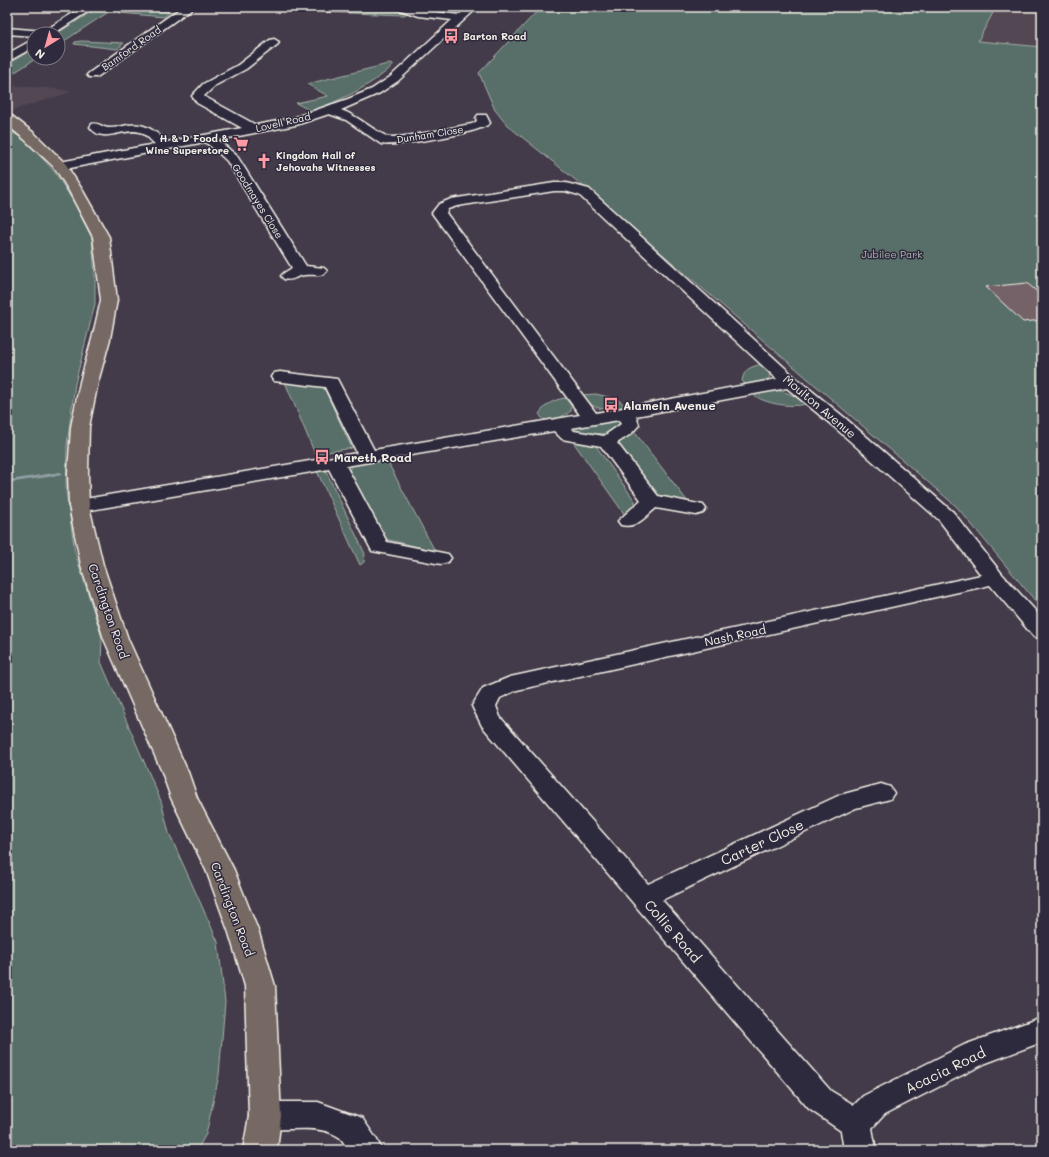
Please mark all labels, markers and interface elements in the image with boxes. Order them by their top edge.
street label: Bamford Road [98,22,164,74]
north arrow [26,26,66,66]
bus stop icon: Barton Road [442,27,460,45]
place label: Barton Road [463,29,527,43]
text: N [32,46,48,63]
street label: Lovell Road [254,109,312,135]
street label: Dunham Close [396,122,464,146]
place label: H & D Food & Wine Superstore [146,131,229,157]
supermarket icon: H & D Food & Wine Superstore [232,135,250,153]
place label: Kingdom Hall of Jehovahs Witnesses [276,148,376,174]
church icon: Kingdom Hall of Jehovahs Witnesses [255,152,273,170]
street label: Goodmayes Close [229,161,287,241]
park label: Jubilee Park [861,247,923,261]
street label: Moulton Avenue [780,371,860,441]
bus stop icon: Alamein Avenue [602,396,620,414]
place label: Alamein Avenue [623,397,716,413]
bus stop icon: Mareth Road [313,448,331,466]
place label: Mareth Road [334,449,412,465]
street label: Cardington Road [85,561,133,661]
street label: Nash Road [703,621,768,649]
street label: Carter Close [717,815,807,869]
street label: Cardington Road [208,860,258,959]
street label: Collie Road [640,895,706,967]
street label: Acacia Road [902,1042,988,1098]

